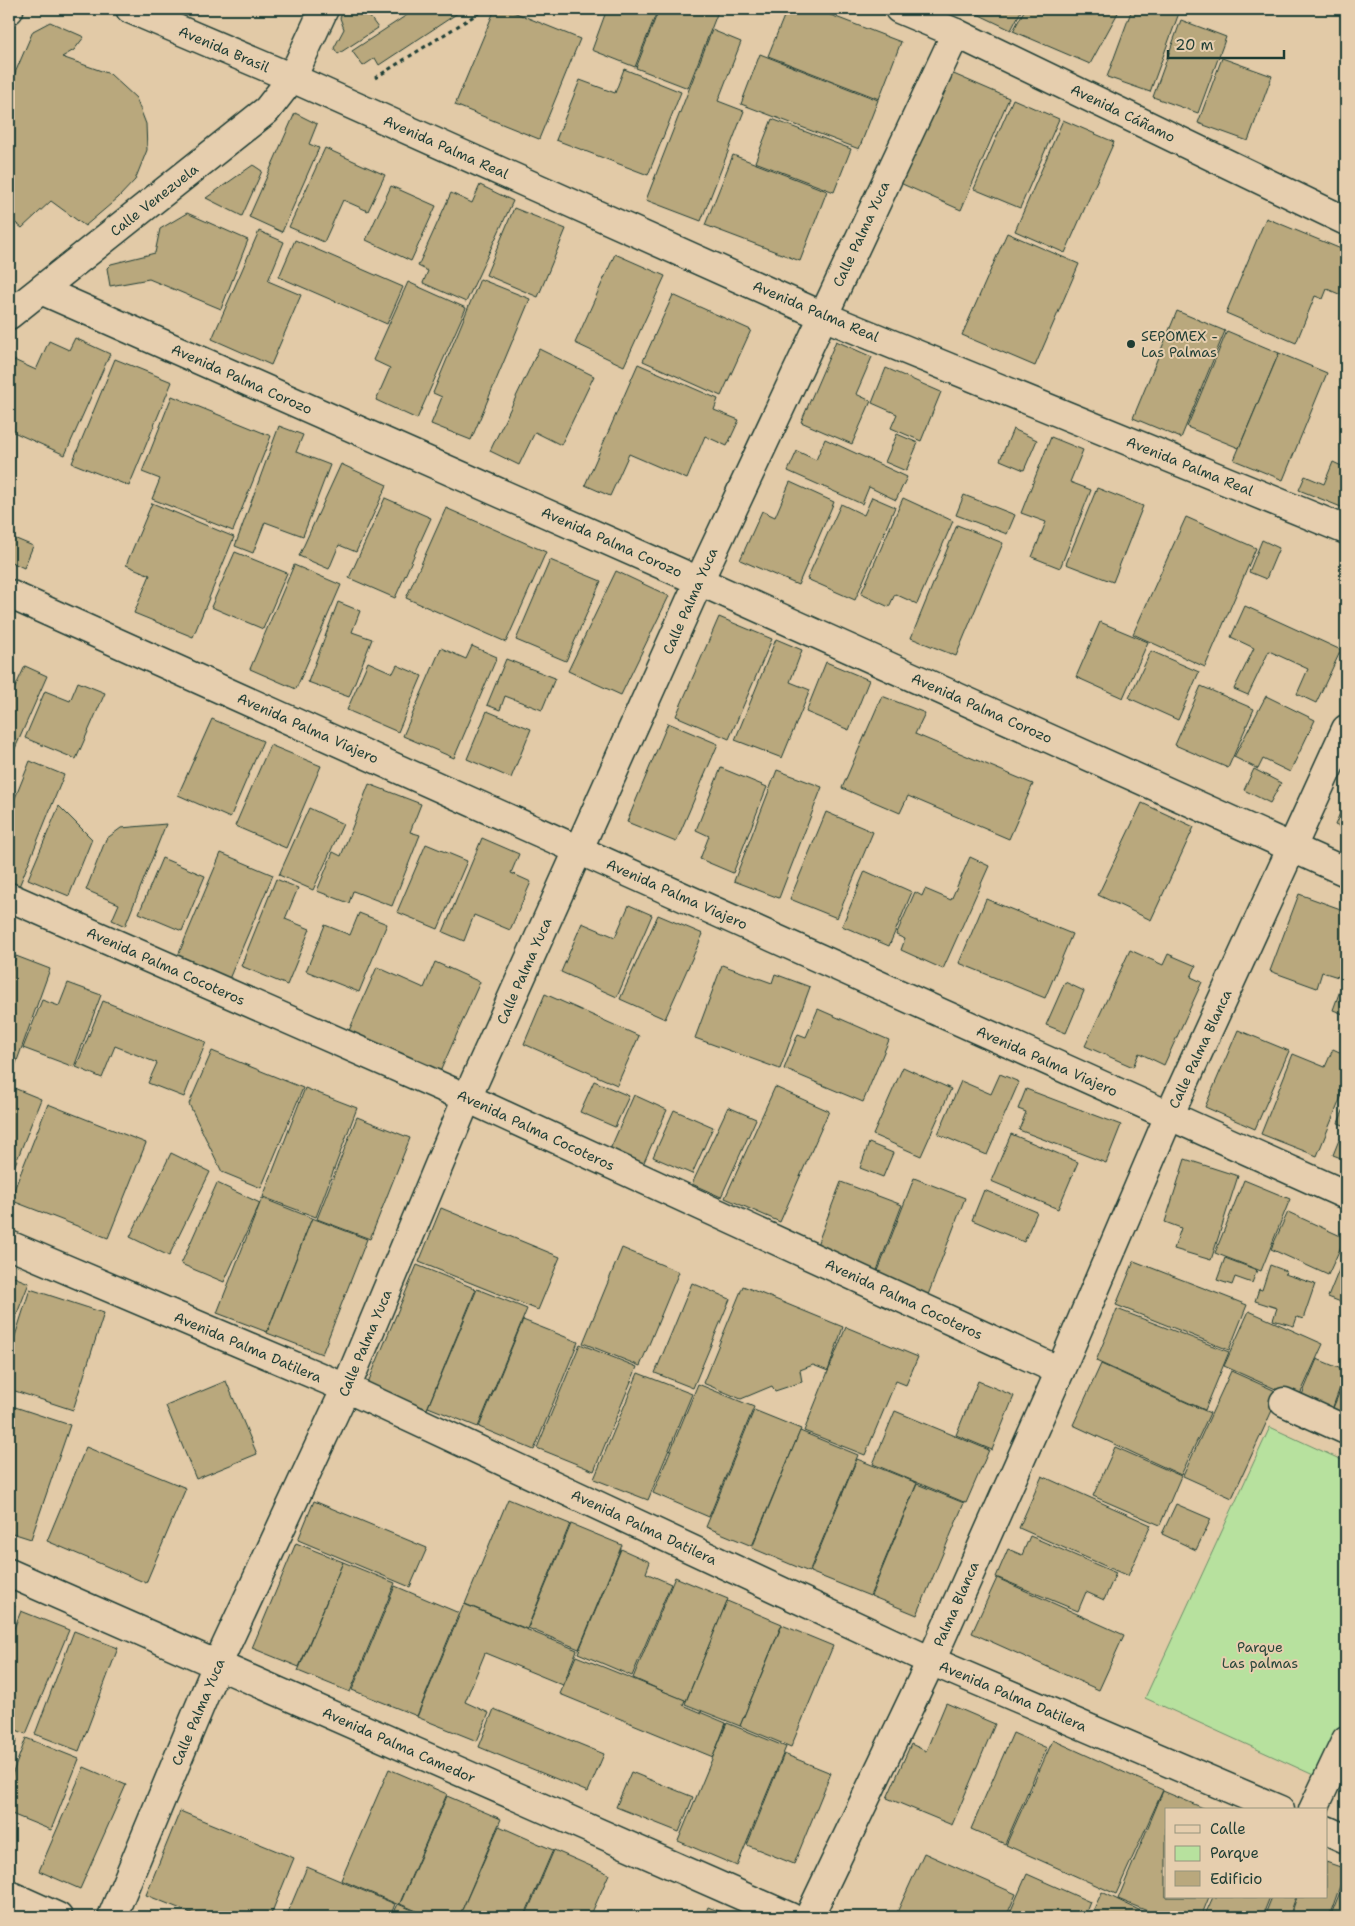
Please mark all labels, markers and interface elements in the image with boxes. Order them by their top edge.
street label: Avenida Brasil [176,22,273,77]
scale bar [1168,28,1284,60]
text: 20 m [1175,35,1214,55]
street label: Avenida Cáñamo [1068,80,1178,146]
street label: Avenida Palma Real [380,111,512,183]
street label: Calle Venezuela [106,160,202,240]
street label: Calle Palma Yuca [829,178,894,290]
street label: Avenida Palma Real [750,276,883,346]
place label: SEPOMEX - Las Palmas [1141,327,1218,361]
marker: SEPOMEX - Las Palmas [1125,338,1137,350]
street label: Avenida Palma Corozo [169,340,315,418]
street label: Avenida Palma Real [1124,432,1257,500]
street label: Avenida Palma Corozo [539,503,685,581]
street label: Calle Palma Yuca [658,545,722,657]
street label: Avenida Palma Corozo [909,669,1055,747]
street label: Avenida Palma Viajero [235,689,381,767]
street label: Avenida Palma Viajero [604,855,750,933]
street label: Calle Palma Yuca [492,915,556,1027]
street label: Avenida Palma Cocoteros [84,923,248,1009]
street label: Calle Palma Blanca [1165,986,1236,1111]
street label: Avenida Palma Viajero [974,1022,1120,1100]
street label: Avenida Palma Cocoteros [454,1086,618,1174]
street label: Avenida Palma Cocoteros [822,1255,986,1343]
street label: Calle Palma Yuca [334,1286,396,1399]
street label: Avenida Palma Datilera [171,1308,325,1386]
street label: Avenida Palma Datilera [568,1485,720,1569]
street label: Palma Blanca [929,1558,983,1649]
park label: Parque Las palmas [1222,1638,1298,1672]
street label: Calle Palma Yuca [167,1655,229,1768]
street label: Avenida Palma Datilera [936,1657,1090,1735]
street label: Avenida Palma Camedor [320,1703,479,1787]
legend [1165,1808,1328,1898]
text: Calle [1210,1819,1246,1839]
text: Parque [1210,1843,1259,1863]
text: Edificio [1210,1869,1262,1889]

